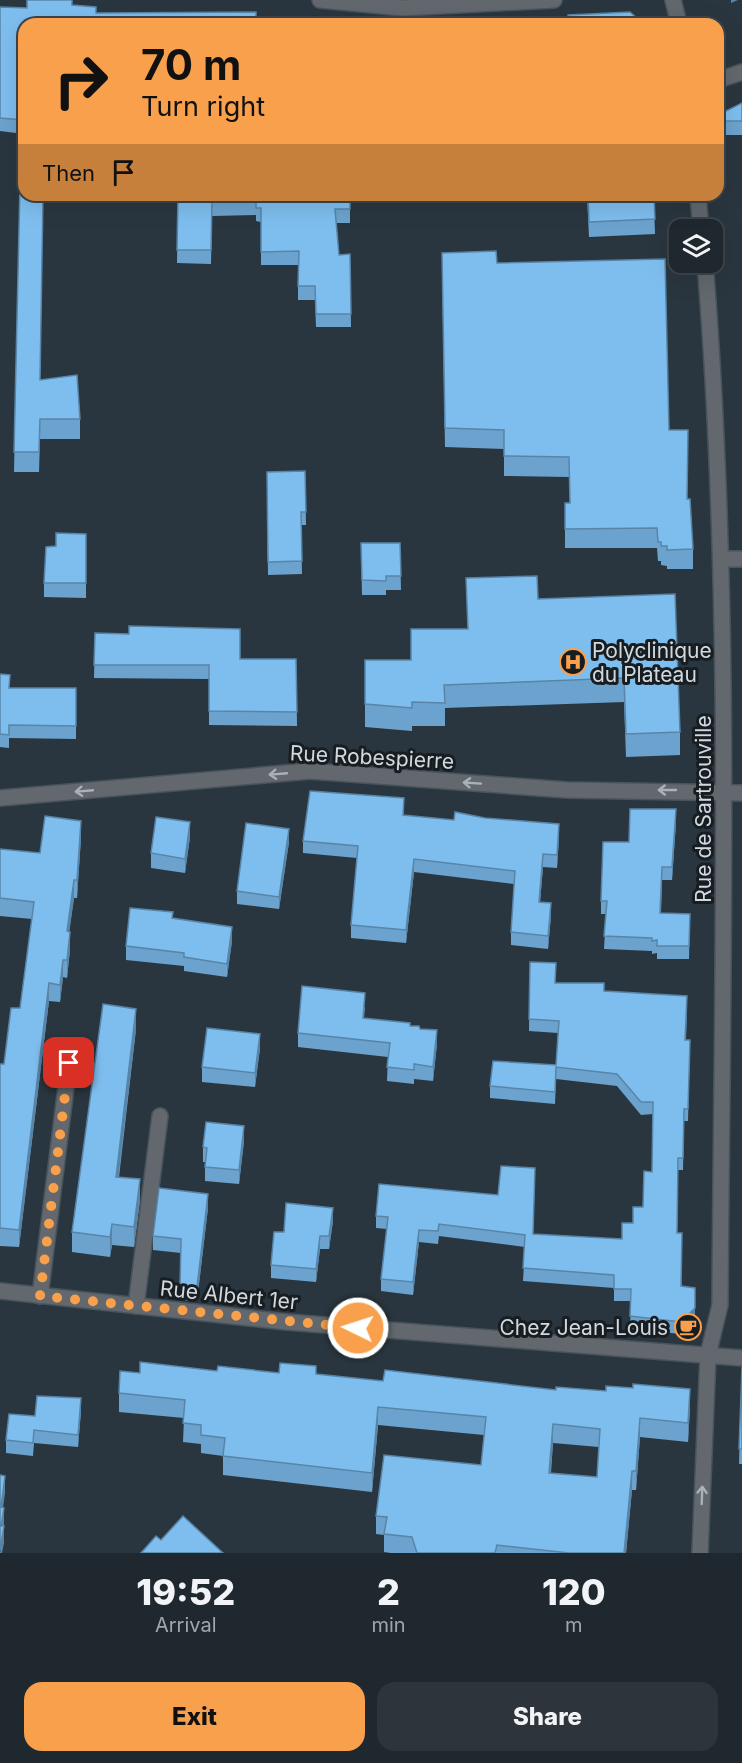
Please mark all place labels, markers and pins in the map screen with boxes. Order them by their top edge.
place label: Polyclinique du Plateau [592,638,712,687]
hospital icon: Polyclinique du Plateau [558,647,588,677]
pin [43,1037,94,1088]
cafe icon: Chez Jean-Louis [673,1312,703,1342]
place label: Chez Jean-Louis [499,1315,668,1340]

